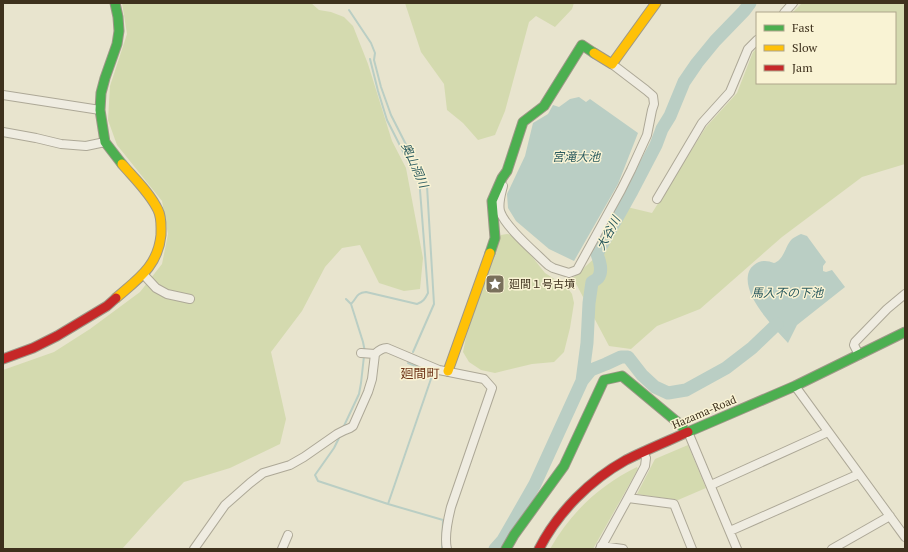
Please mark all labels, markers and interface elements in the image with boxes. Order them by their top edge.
legend [756,12,896,84]
text: Fast [792,20,815,35]
text: Slow [792,40,818,55]
text: Jam [792,60,813,75]
water label: 奥山洞川 [398,140,432,192]
water label: 宮滝大池 [552,149,601,164]
water label: 大谷川 [593,212,624,252]
place icon: 廻間１号古墳 [484,273,506,295]
place label: 廻間１号古墳 [509,277,575,291]
water label: 馬入不の下池 [751,285,824,300]
district label: 廻間町 [400,364,440,382]
street label: Hazama-Road [670,392,738,432]

